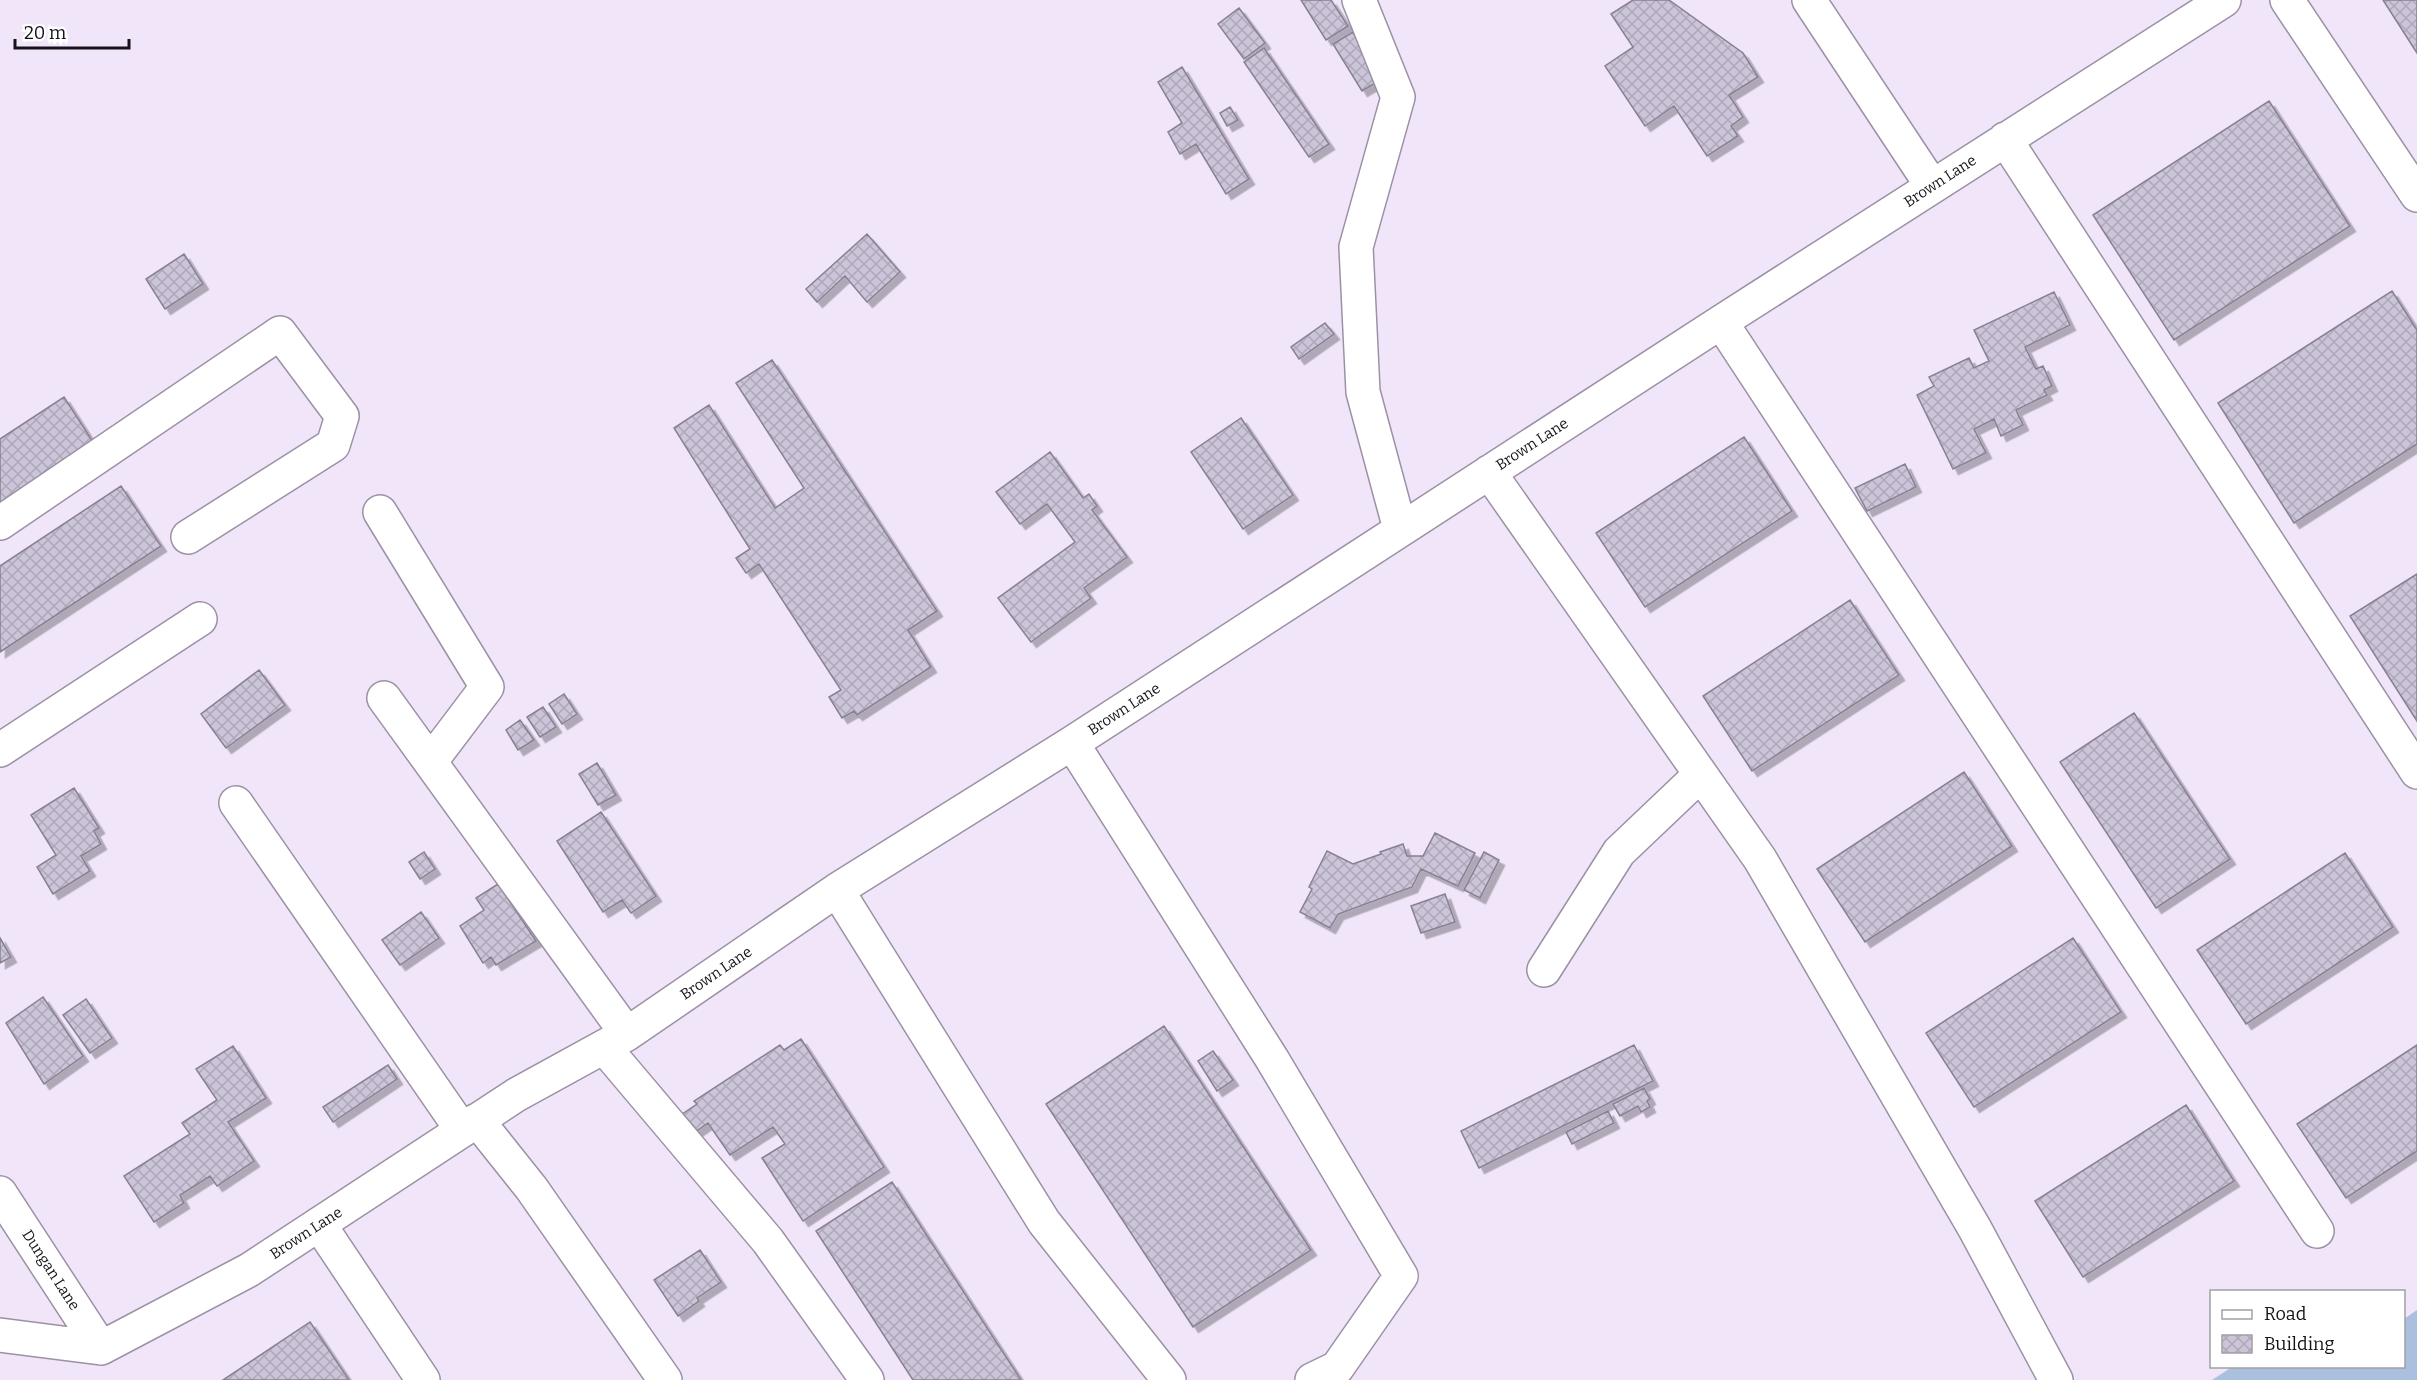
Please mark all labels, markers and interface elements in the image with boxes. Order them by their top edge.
scale bar [15,12,129,50]
text: 20 m [24,22,66,44]
street label: Brown Lane [1901,151,1979,211]
street label: Brown Lane [1493,414,1571,474]
street label: Brown Lane [1085,679,1163,739]
street label: Brown Lane [677,943,755,1003]
street label: Brown Lane [267,1203,345,1263]
street label: Dungan Lane [18,1226,84,1314]
legend [2210,1290,2405,1368]
text: Road [2264,1303,2307,1325]
text: Building [2264,1333,2335,1355]

